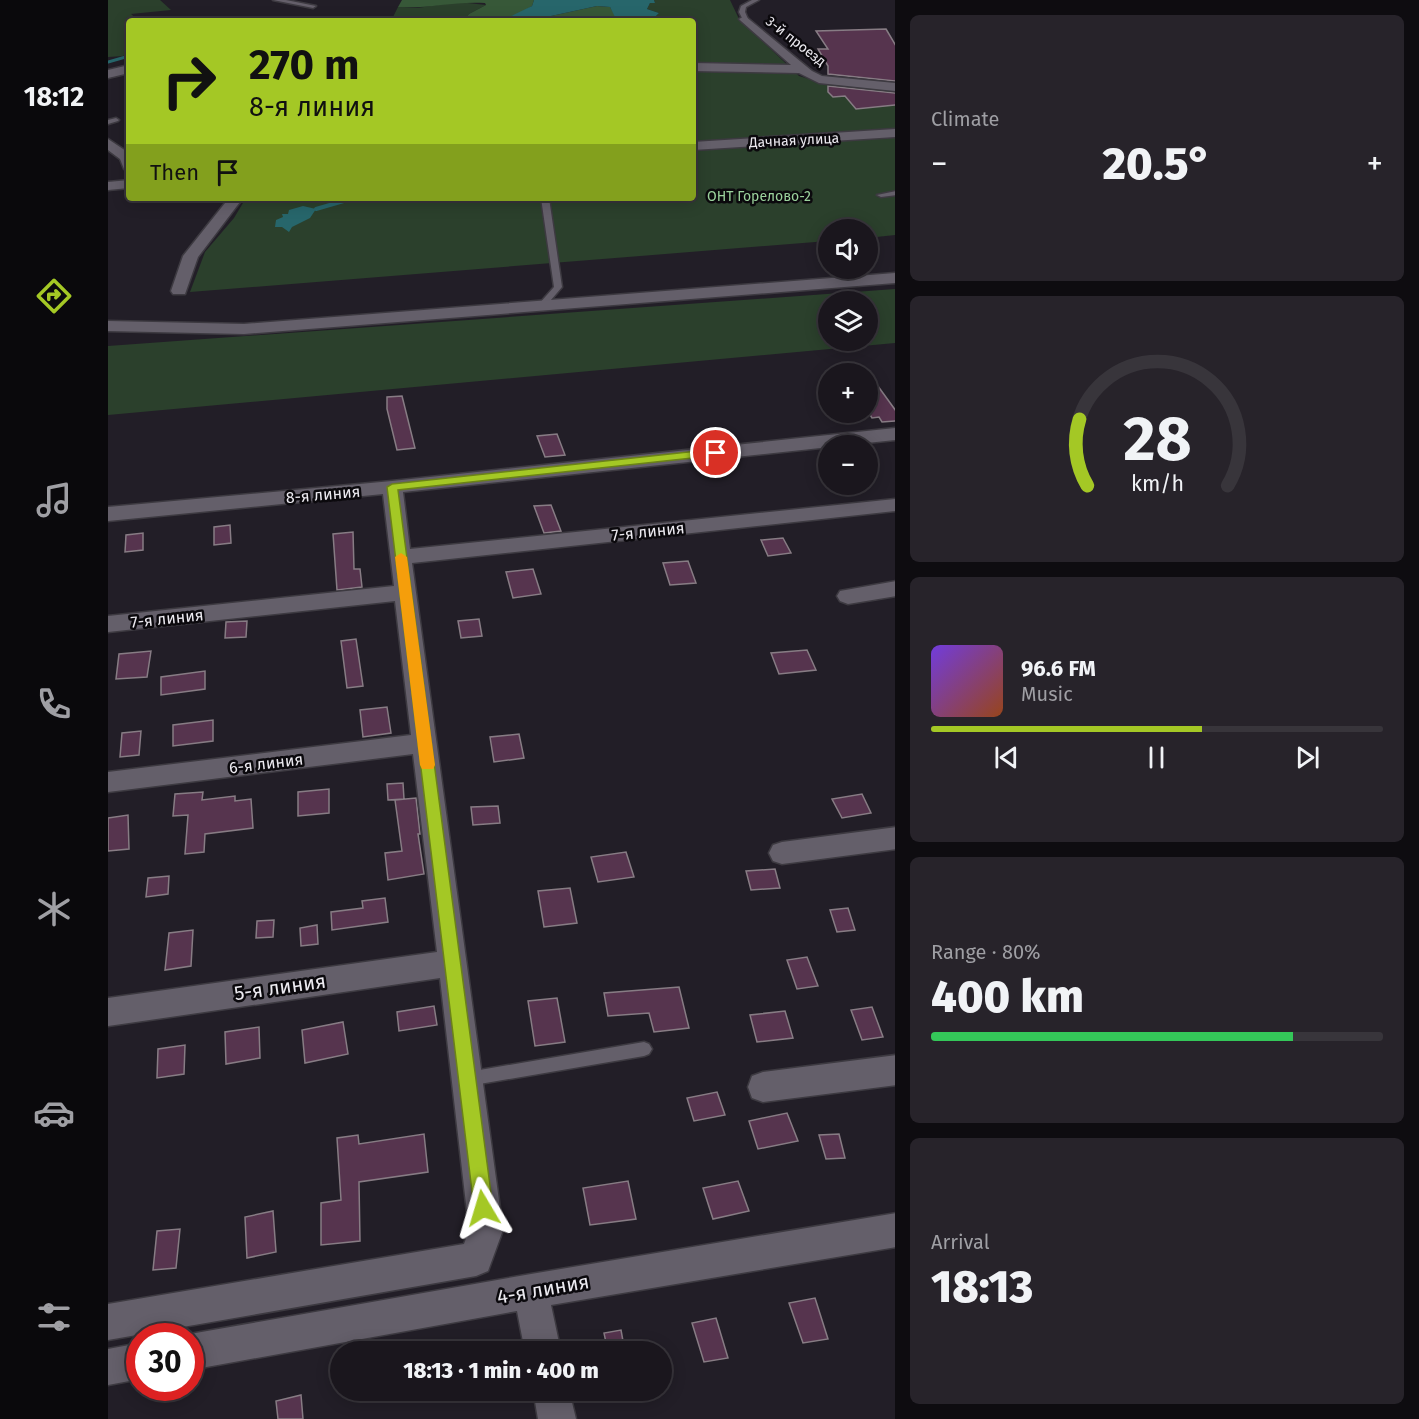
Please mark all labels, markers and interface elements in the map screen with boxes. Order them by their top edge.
street label: 3-й проезд [762,13,829,70]
text: 270 m [249,40,360,90]
icon: right [150,42,228,120]
text: 18:12 [24,81,84,113]
text: 8-я линия [249,91,375,123]
text: Climate [931,107,999,131]
street label: Дачная улица [748,130,840,151]
text: 20.5° [1102,137,1212,191]
text: − [931,144,948,184]
text: + [1367,144,1383,184]
icon: arrive [211,156,244,189]
text: Then [150,159,199,186]
park label: ОНТ Горелово-2 [707,188,811,205]
map controls [818,219,878,495]
button: sound [818,219,878,279]
icon: directions [33,275,75,317]
button: layers [818,291,878,351]
button: + [818,363,878,423]
text: 28 [1123,402,1191,477]
pin [690,427,741,478]
button: − [818,435,878,495]
icon: arrive [699,436,732,469]
text: km/h [1130,471,1184,497]
icon: music [33,479,75,521]
street label: 8-я линия [285,482,361,507]
street label: 7-я линия [611,518,685,545]
street label: 7-я линия [130,605,204,632]
text: 96.6 FM [1021,655,1096,682]
text: Music [1021,682,1073,706]
icon: phone [33,683,75,725]
icon: previous [990,741,1023,774]
icon: pause [1140,741,1173,774]
icon: next [1291,741,1324,774]
street label: 6-я линия [228,750,304,777]
icon: climate [33,888,75,930]
text: Range · 80% [931,940,1041,964]
street label: 5-я линия [233,969,327,1005]
text: 400 km [931,970,1084,1024]
icon: car [33,1092,75,1134]
position arrow [451,1176,515,1240]
text: Arrival [931,1230,990,1254]
text: 18:13 [931,1260,1033,1314]
street label: 4-я линия [495,1269,591,1309]
icon: filters [33,1296,75,1338]
speed limit sign: 30 [126,1323,204,1401]
text: 18:13 · 1 min · 400 m [403,1357,599,1384]

